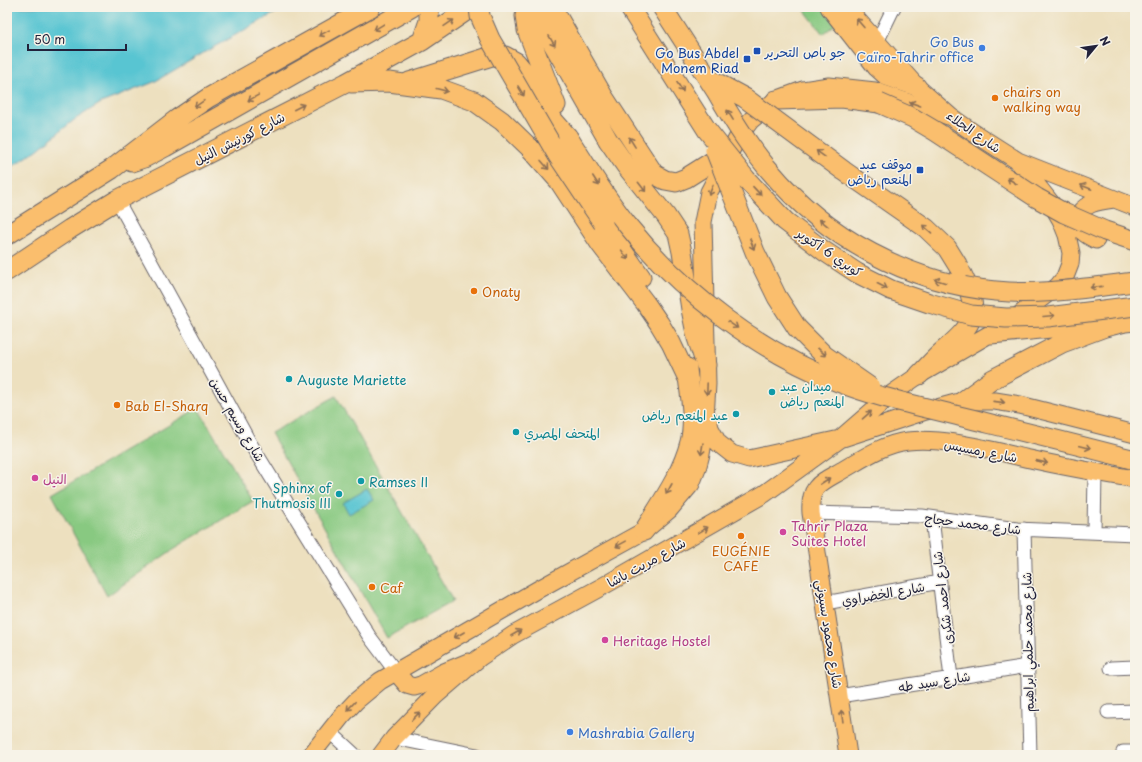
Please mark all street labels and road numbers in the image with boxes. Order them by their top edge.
street label: شارع الجلاء [942,105,1005,158]
street label: شارع كورنيش النيل [190,107,288,170]
street label: كوبري 6 أكتوبر [792,222,867,282]
street label: شارع وسيم حسن [204,373,270,466]
street label: شارع رمسيس [942,434,1019,467]
street label: شارع محمد حجاج [924,508,1022,539]
street label: شارع مريت باشا [603,532,689,592]
street label: شارع احمد شكرى [927,550,958,646]
street label: شارع محمد حلمي ابراهيم [1016,572,1041,712]
street label: شارع الخضراوي [840,576,926,611]
street label: شارع محمود بسيوني [809,578,848,690]
street label: شارع سيد طه [896,666,972,697]

